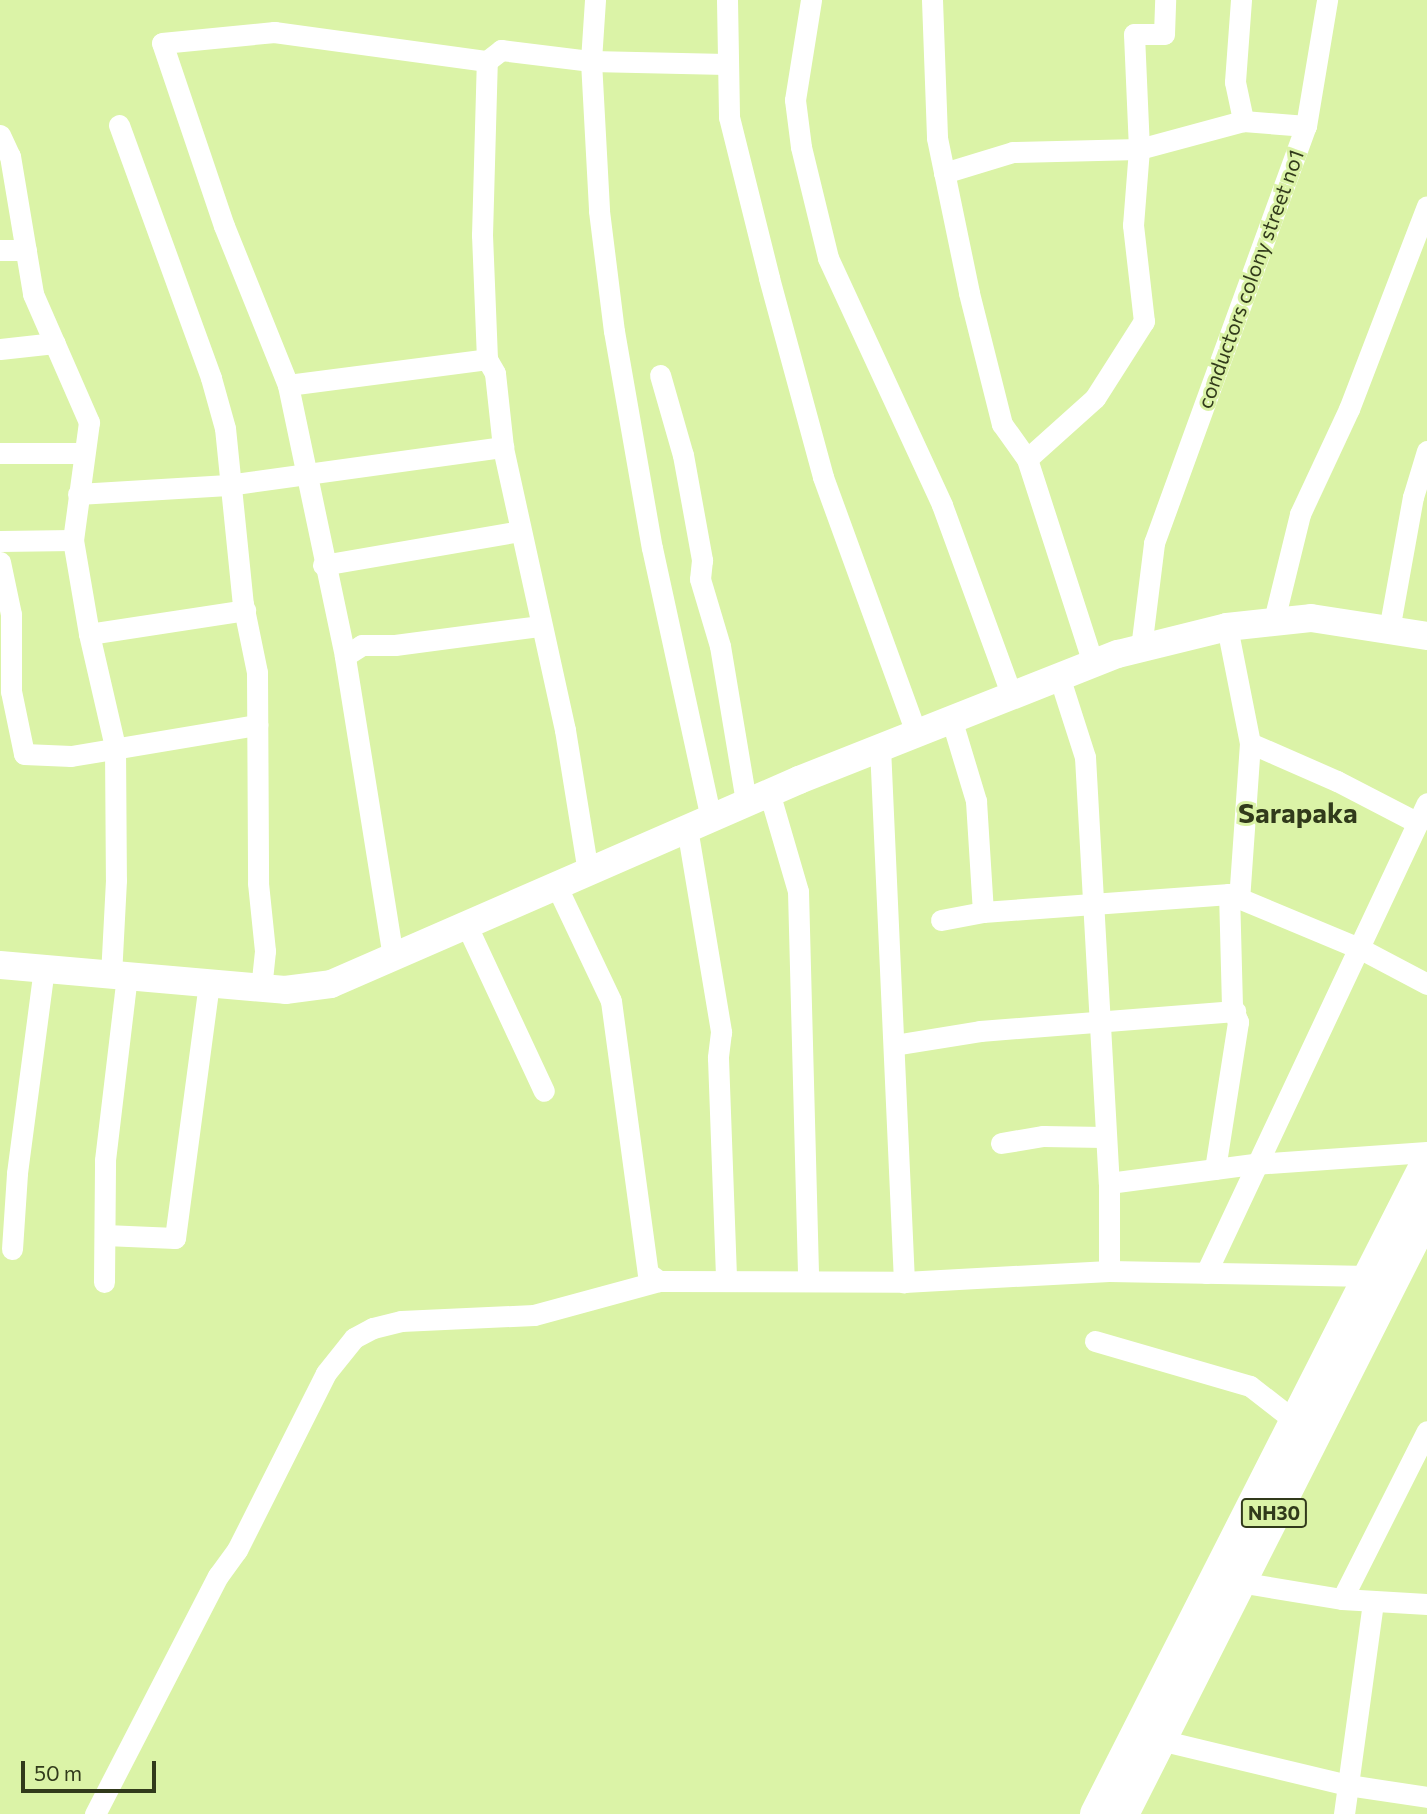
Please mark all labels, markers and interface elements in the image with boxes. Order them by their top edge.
street label: conductors colony street no1 [1191,146,1309,412]
district label: Sarapaka [1238,795,1358,829]
road number: NH30 [1241,1498,1307,1528]
scale bar [24,1748,159,1792]
text: 50 m [34,1760,82,1785]

